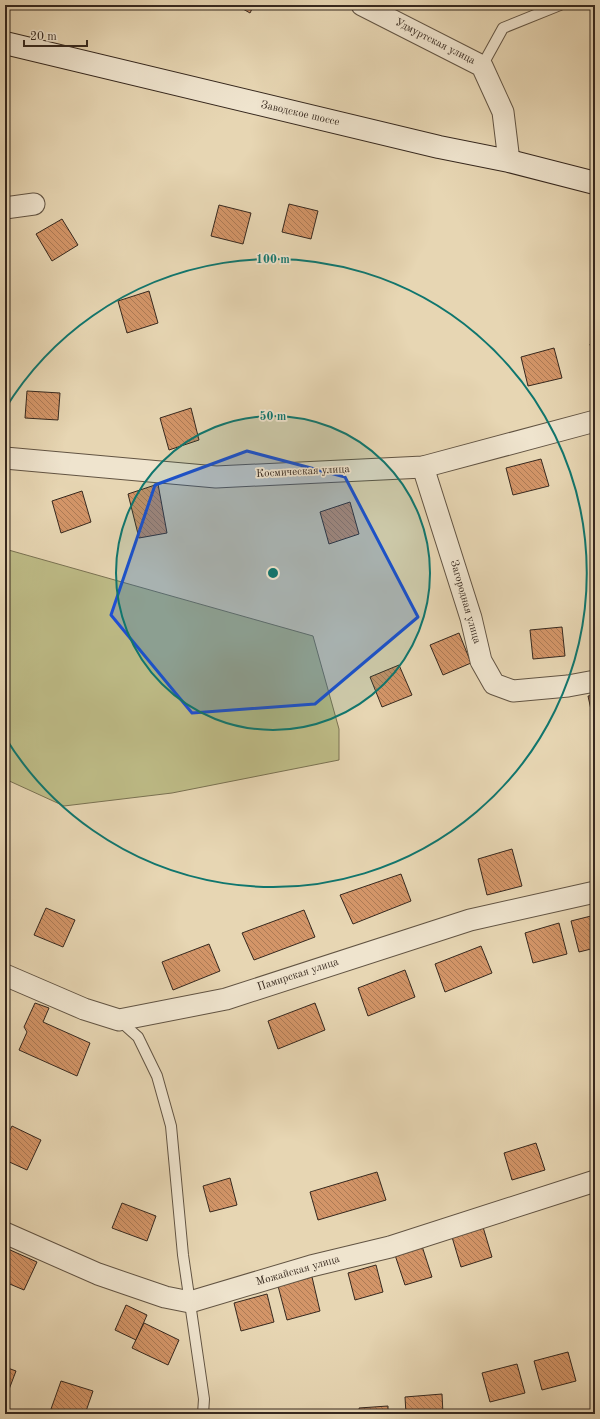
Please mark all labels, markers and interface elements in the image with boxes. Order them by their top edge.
street label: Удмуртская улица [393,17,477,67]
scale bar [24,22,87,48]
text: 20 m [30,31,57,43]
street label: Заводское шоссе [260,100,340,128]
text: 100 m [256,254,290,266]
text: 50 m [260,410,287,423]
street label: Космическая улица [256,464,351,480]
street label: Загородная улица [448,559,482,646]
centre of rings [266,566,280,580]
street label: Памирская улица [256,957,341,993]
street label: Можайская улица [255,1254,342,1288]

